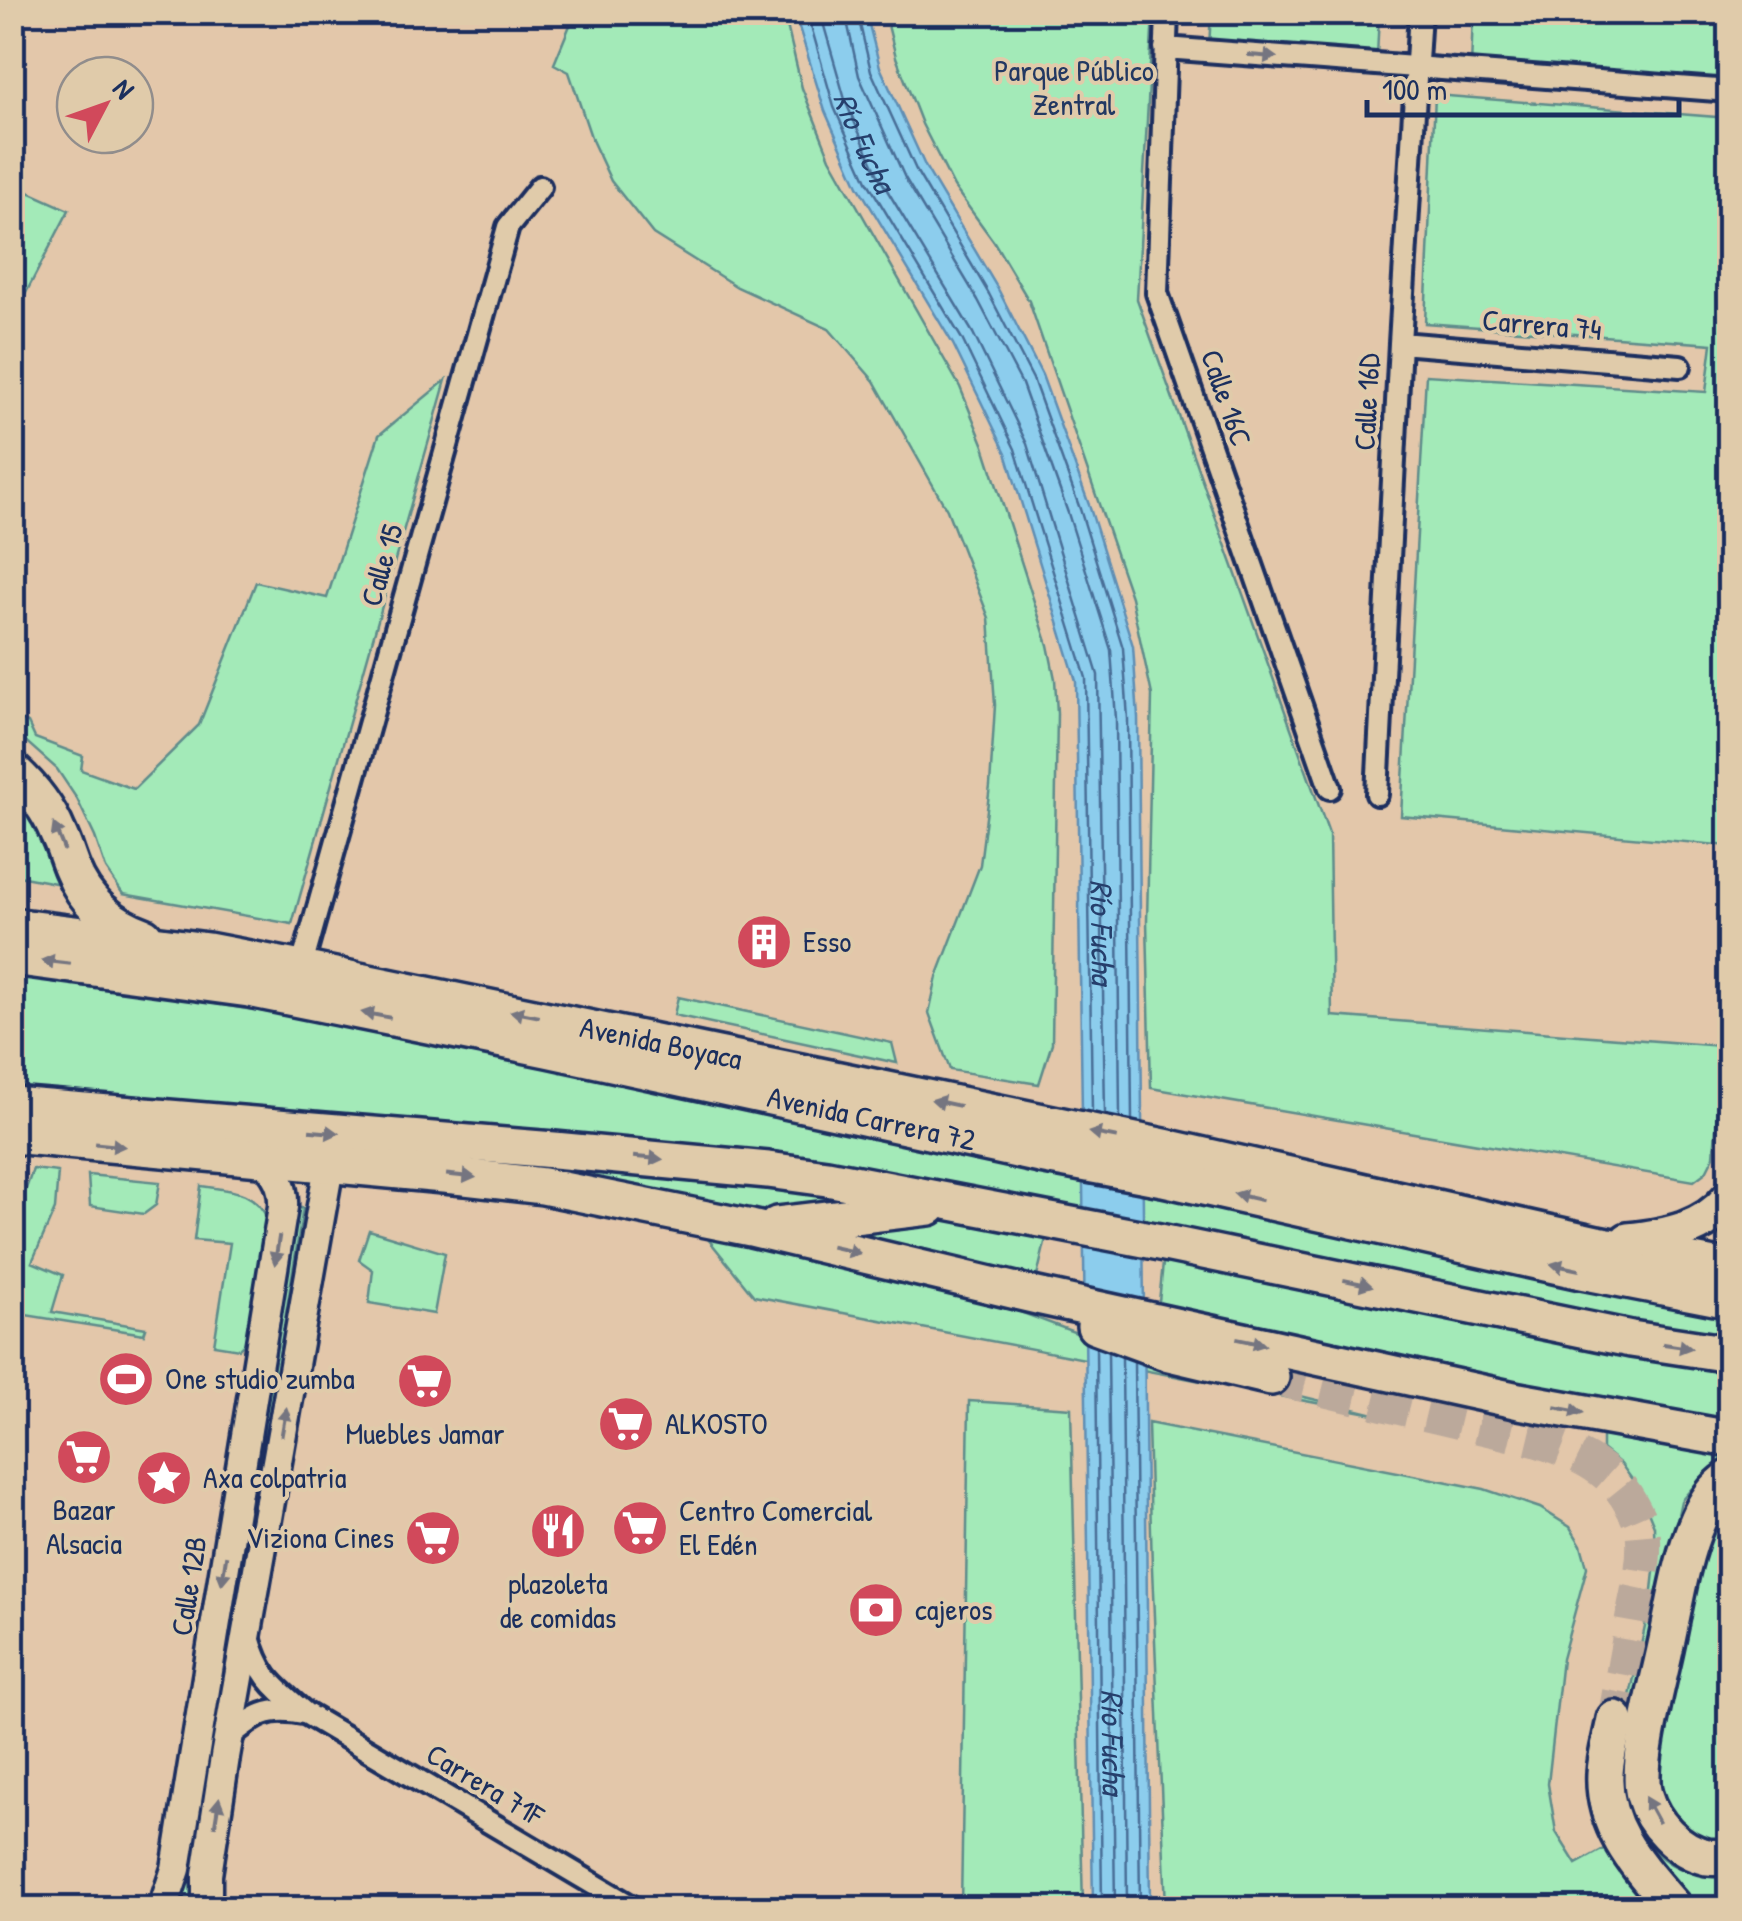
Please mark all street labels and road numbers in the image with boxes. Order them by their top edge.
street label: Carrera 74 [1481,299,1603,349]
street label: Calle 16C [1192,344,1262,451]
street label: Calle 16D [1343,352,1389,451]
street label: Calle 15 [350,519,412,610]
street label: Avenida Boyaca [577,1006,746,1079]
street label: Avenida Carrera 72 [764,1076,979,1160]
street label: Calle 12B [160,1533,216,1638]
street label: Carrera 71F [419,1733,552,1835]

